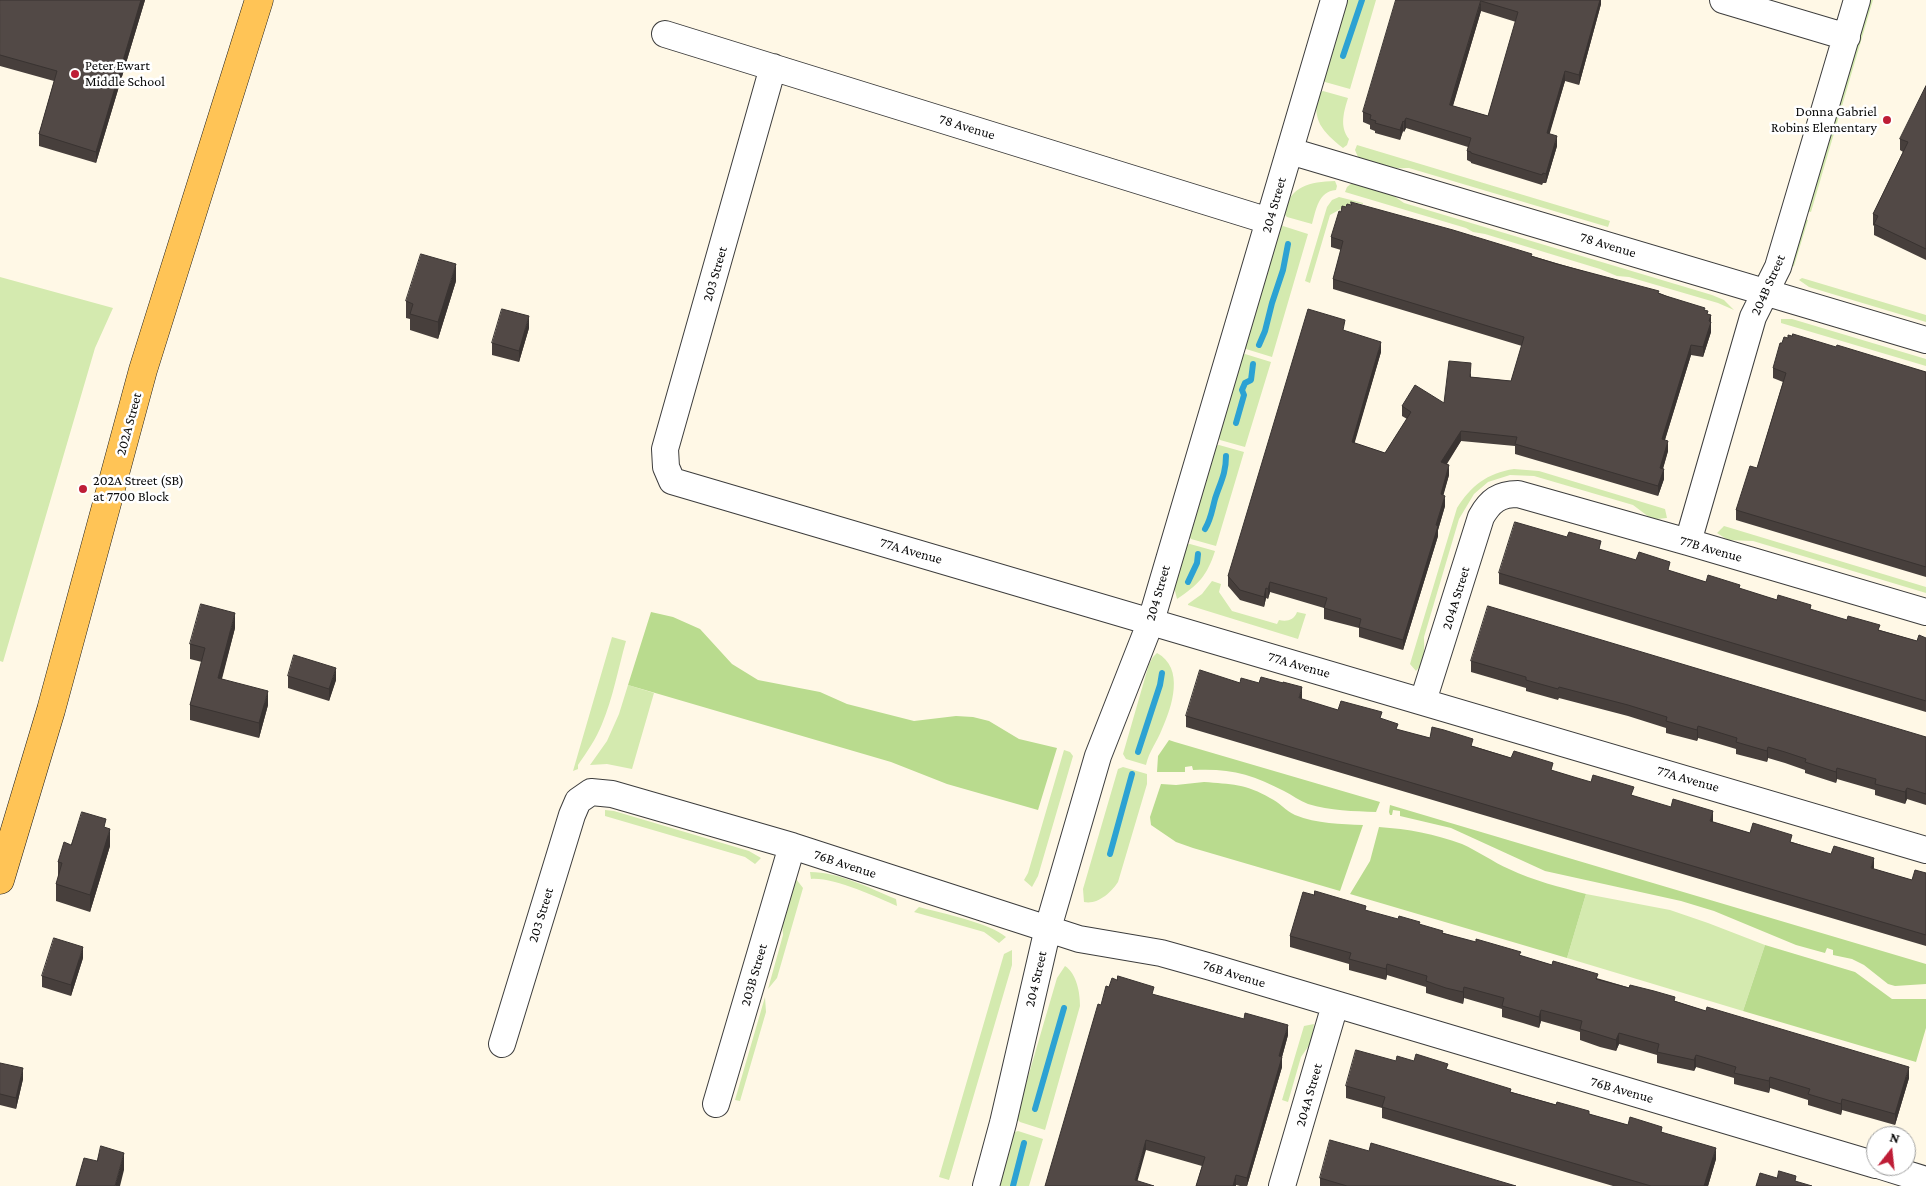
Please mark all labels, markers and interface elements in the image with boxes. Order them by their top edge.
place label: Peter Ewart Middle School [85,58,165,90]
marker: Peter Ewart Middle School [69,68,81,80]
place label: Donna Gabriel Robins Elementary [1771,104,1877,136]
street label: 78 Avenue [937,111,997,143]
marker: Donna Gabriel Robins Elementary [1881,114,1893,126]
street label: 204 Street [1258,175,1290,235]
street label: 78 Avenue [1578,229,1638,261]
street label: 203 Street [699,245,731,303]
street label: 204B Street [1747,252,1789,318]
street label: 202A Street [113,391,145,457]
place label: 202A Street (SB) at 7700 Block [93,473,184,506]
marker: 202A Street (SB) at 7700 Block [77,483,89,495]
street label: 77B Avenue [1678,532,1744,566]
street label: 77A Avenue [878,534,944,568]
street label: 204 Street [1142,563,1174,623]
street label: 204A Street [1438,564,1474,632]
street label: 77A Avenue [1266,648,1332,682]
street label: 77A Avenue [1655,762,1721,796]
street label: 76B Avenue [812,846,878,882]
street label: 203 Street [525,886,557,944]
street label: 203B Street [737,942,771,1008]
street label: 204 Street [1021,949,1051,1009]
street label: 76B Avenue [1200,956,1268,992]
street label: 204A Street [1292,1061,1326,1129]
street label: 76B Avenue [1588,1073,1656,1107]
north arrow [1866,1126,1916,1176]
text: N [1888,1129,1902,1147]

